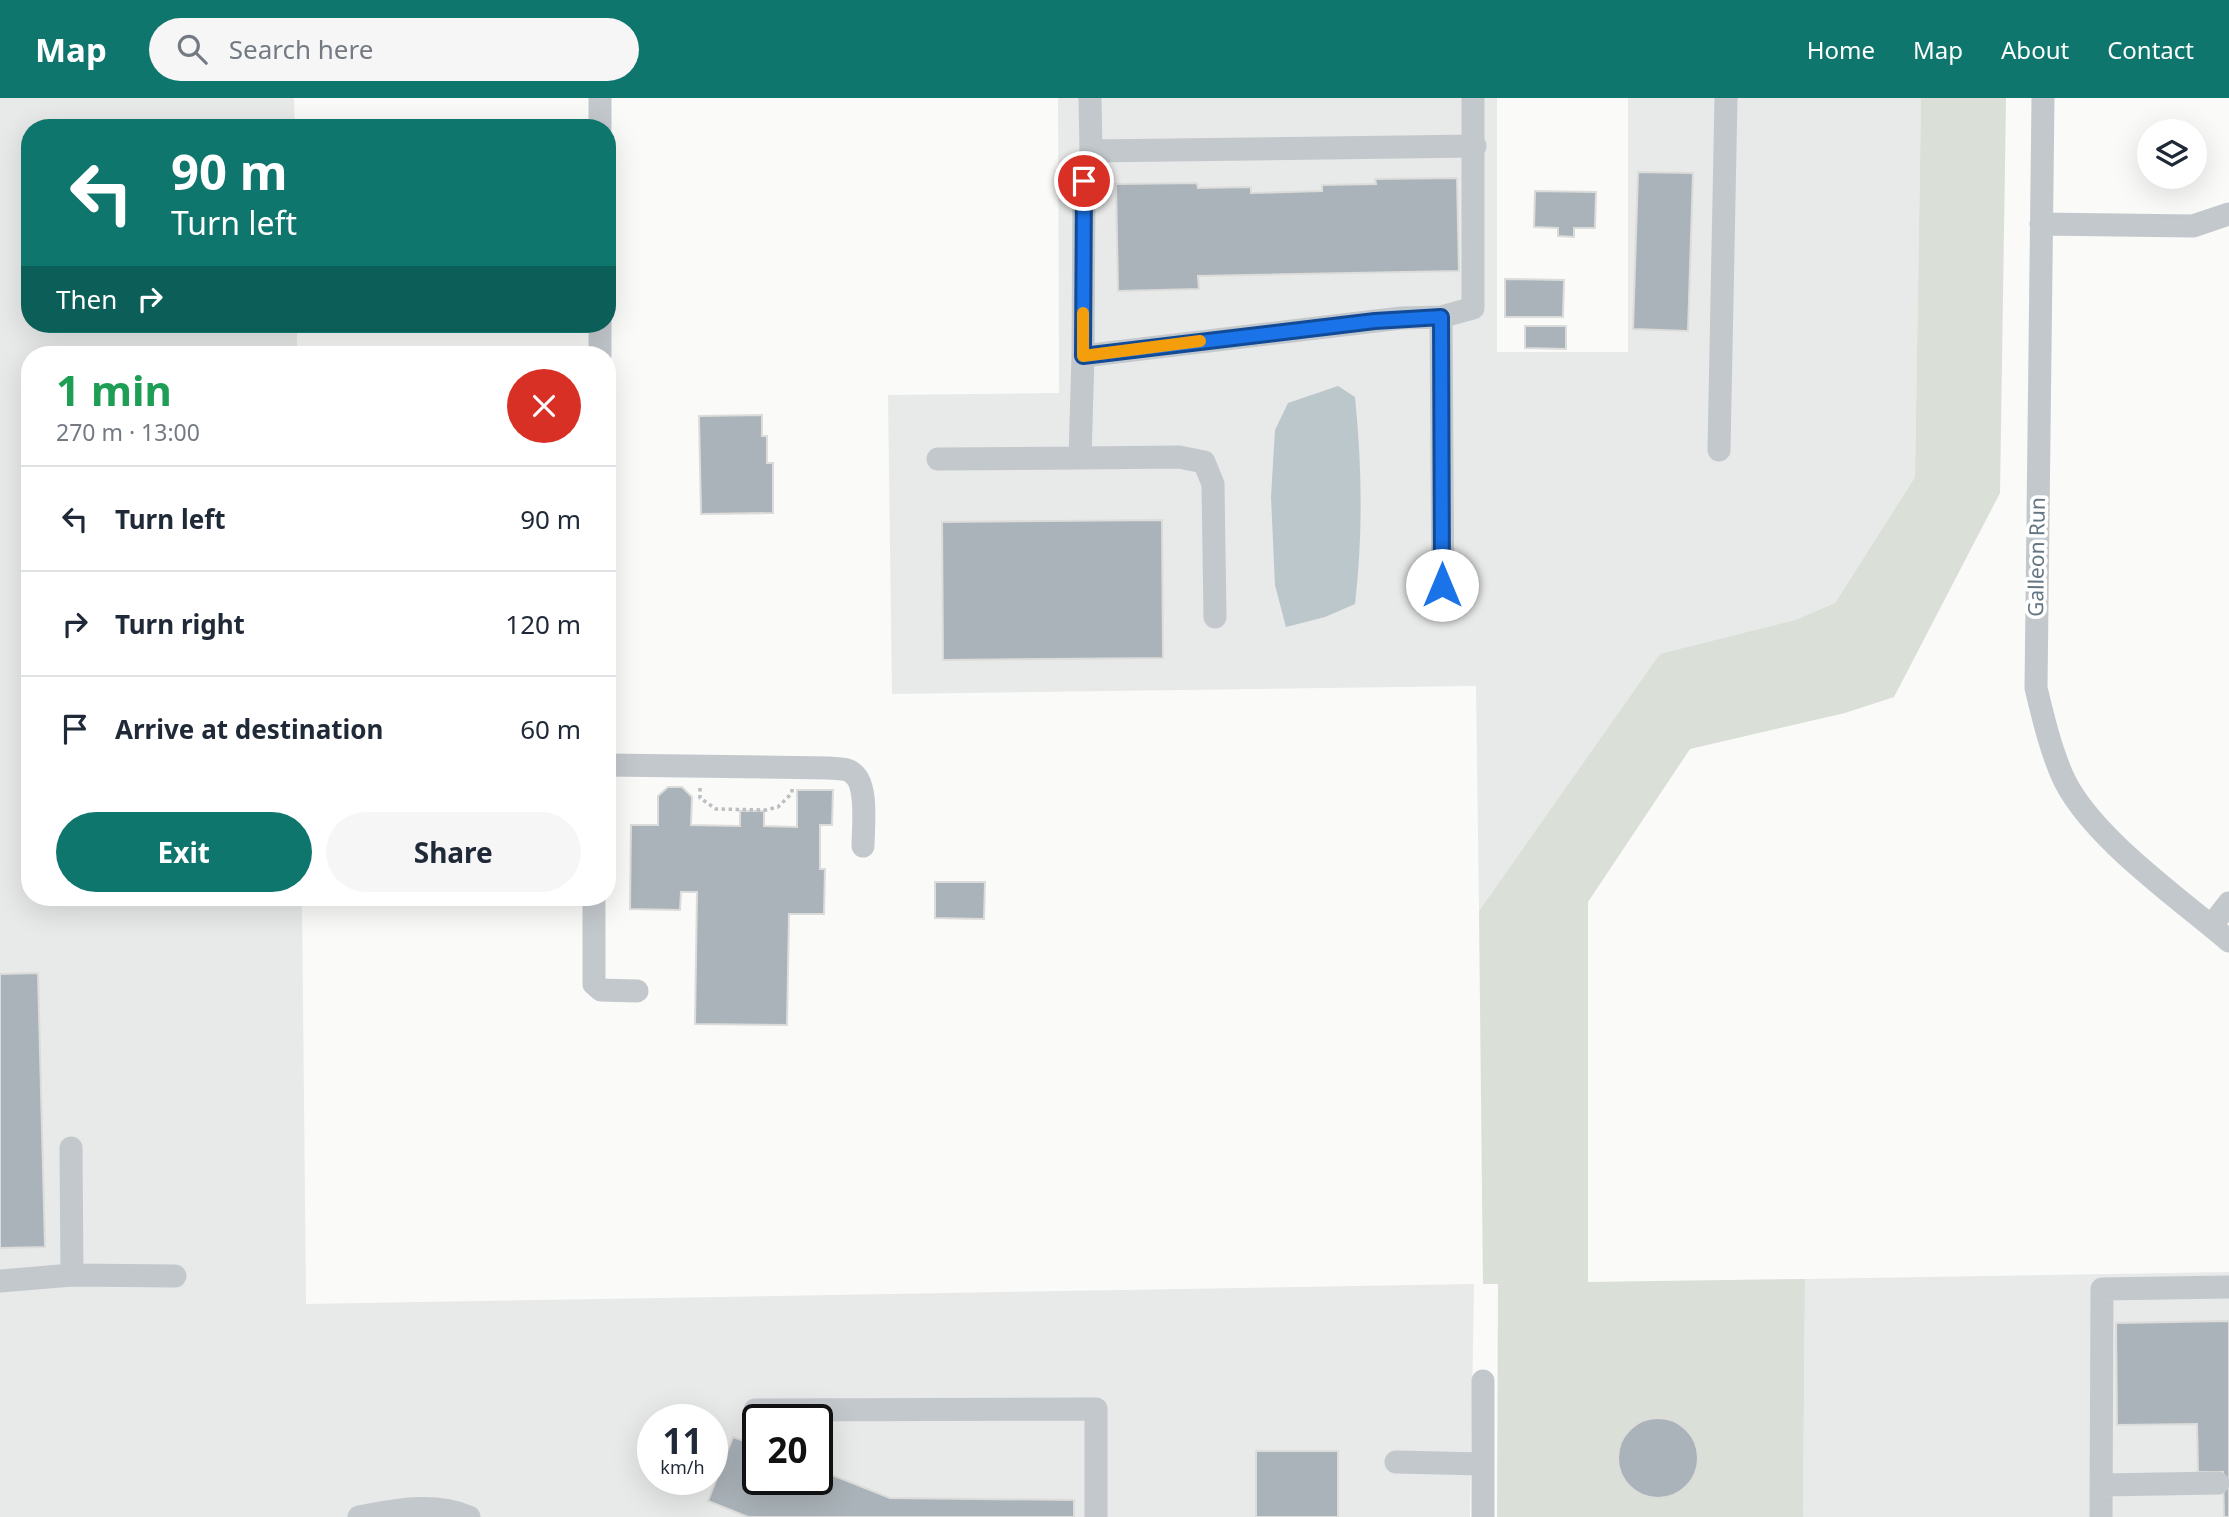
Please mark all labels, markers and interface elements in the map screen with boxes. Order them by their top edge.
search box [149,18,639,81]
text: Map [35,27,107,72]
icon: search [173,30,211,68]
text: Search here [229,31,373,67]
text: Home [1807,33,1875,66]
text: Map [1913,33,1963,66]
text: About [2001,33,2069,66]
text: Contact [2107,33,2194,66]
map controls [2137,119,2207,189]
button: layers [2137,119,2207,189]
text: 90 m [171,138,288,204]
icon: left [56,147,147,238]
pin [1054,151,1114,211]
icon: arrive [1065,162,1103,200]
text: Turn left [171,201,297,244]
icon: right [131,280,169,318]
text: Then [56,281,117,317]
text: 1 min [56,361,172,418]
button: close [507,369,581,443]
text: 270 m · 13:00 [56,416,200,448]
street label: Galleon Run [2021,497,2051,617]
icon: left [56,500,94,538]
text: Turn left [115,501,226,537]
text: 90 m [520,501,581,537]
position arrow [1405,548,1479,622]
icon: right [56,605,94,643]
text: Turn right [115,606,245,642]
text: 120 m [505,606,581,642]
icon: arrive [56,710,94,748]
text: Arrive at destination [115,711,384,747]
text: 60 m [520,711,581,747]
button: Exit [56,812,312,892]
button: Share [326,812,581,892]
speed limit sign: 20 [742,1404,833,1495]
text: 11 [662,1417,703,1464]
text: km/h [660,1455,705,1479]

